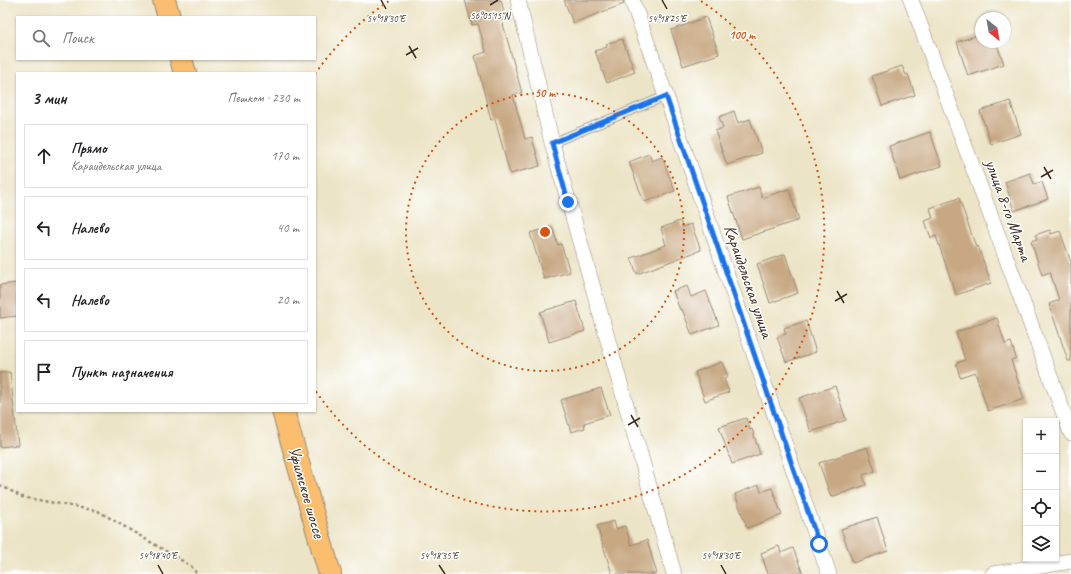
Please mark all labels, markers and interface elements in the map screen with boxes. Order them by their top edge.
text: 56°05'15"N [470,9,512,22]
text: 54°18'30"E [367,12,407,25]
text: 54°18'25"E [648,12,688,25]
north arrow [975,12,1011,48]
search box [16,16,316,60]
icon: search [30,27,52,49]
text: 100 m [729,27,756,43]
text: Поиск [62,29,94,48]
text: 50 m [535,85,556,101]
text: 3 мин [32,88,67,109]
text: Пешком · 230 m [227,90,300,106]
text: Прямо [71,139,107,158]
icon: ahead [33,145,55,167]
text: 170 m [271,148,299,164]
street label: улица 8-го Марта [980,156,1037,266]
text: Караидельская улица [71,158,161,174]
route end [559,193,577,211]
icon: left [33,217,55,239]
text: Налево [71,219,109,238]
text: 40 m [277,220,299,236]
street label: Караидельская улица [719,222,778,342]
centre of rings [538,225,552,239]
icon: left [33,289,55,311]
text: Налево [71,291,109,310]
text: 20 m [277,292,299,308]
icon: arrive [33,361,55,383]
text: Пункт назначения [71,363,173,382]
map controls [1023,418,1059,562]
button: + [1023,418,1059,454]
street label: Уфимское шоссе [283,444,330,542]
button: − [1023,454,1059,490]
button: locate [1023,490,1059,526]
button: layers [1023,526,1059,562]
route start [810,535,828,553]
text: 54°18'40"E [139,549,179,562]
text: 54°18'35"E [420,549,460,562]
text: 54°18'30"E [702,549,742,562]

